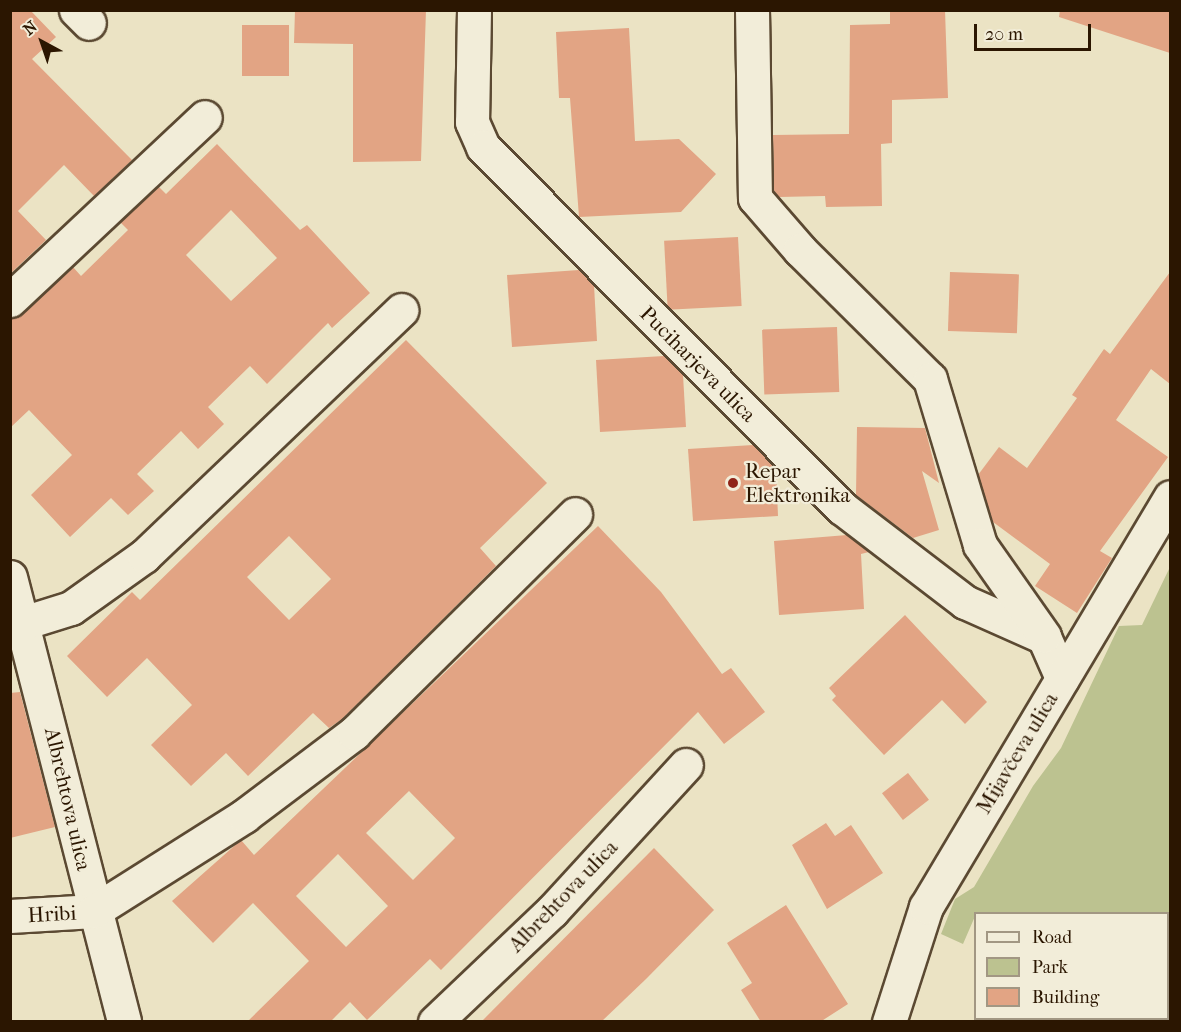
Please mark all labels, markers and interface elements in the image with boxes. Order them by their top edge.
north arrow [12,12,72,72]
scale bar [977,12,1094,50]
text: N [19,17,41,39]
text: 20 m [985,24,1023,45]
street label: Puciharjeva ulica [635,301,761,427]
place label: Repar Elektronika [745,458,850,508]
marker: Repar Elektronika [726,476,740,490]
street label: Mijavčeva ulica [971,688,1063,818]
street label: Albrehtova ulica [39,725,97,873]
street label: Albrehtova ulica [503,835,623,957]
street label: Hribi [27,900,77,928]
legend [974,912,1169,1020]
text: Road [1032,927,1072,948]
text: Park [1032,957,1068,978]
text: Building [1032,987,1099,1008]

